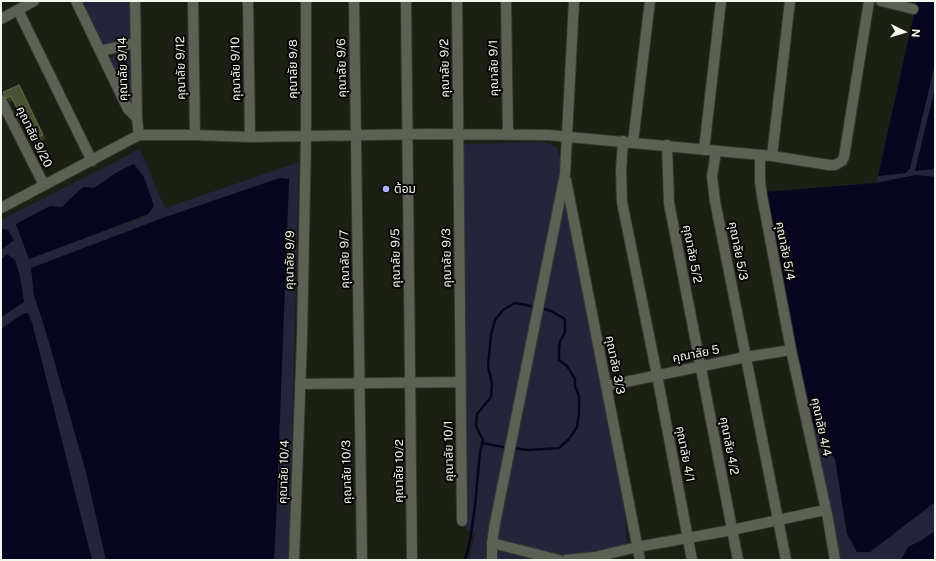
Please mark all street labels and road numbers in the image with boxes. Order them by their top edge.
street label: คุณาลัย 9/12 [173,36,189,100]
street label: คุณาลัย 9/14 [115,37,131,101]
street label: คุณาลัย 9/10 [228,37,244,101]
street label: คุณาลัย 9/6 [334,38,350,98]
street label: คุณาลัย 9/2 [437,38,453,98]
street label: คุณาลัย 9/8 [286,39,300,99]
street label: คุณาลัย 9/1 [486,40,502,96]
street label: คุณาลัย 9/20 [13,104,55,170]
street label: คุณาลัย 5/3 [725,220,751,282]
street label: คุณาลัย 5/4 [772,220,798,282]
street label: คุณาลัย 5/2 [679,224,705,284]
street label: คุณาลัย 9/5 [388,228,404,288]
street label: คุณาลัย 9/3 [439,228,455,288]
street label: คุณาลัย 9/7 [337,229,353,289]
street label: คุณาลัย 9/9 [282,230,298,290]
street label: คุณาลัย 3/3 [602,334,628,396]
street label: คุณาลัย 5 [671,342,721,366]
street label: คุณาลัย 4/4 [808,396,834,458]
street label: คุณาลัย 4/2 [716,416,742,476]
street label: คุณาลัย 10/1 [441,420,457,482]
street label: คุณาลัย 4/1 [673,425,697,483]
street label: คุณาลัย 10/2 [392,439,406,503]
street label: คุณาลัย 10/4 [276,440,292,504]
street label: คุณาลัย 10/3 [339,440,355,504]

